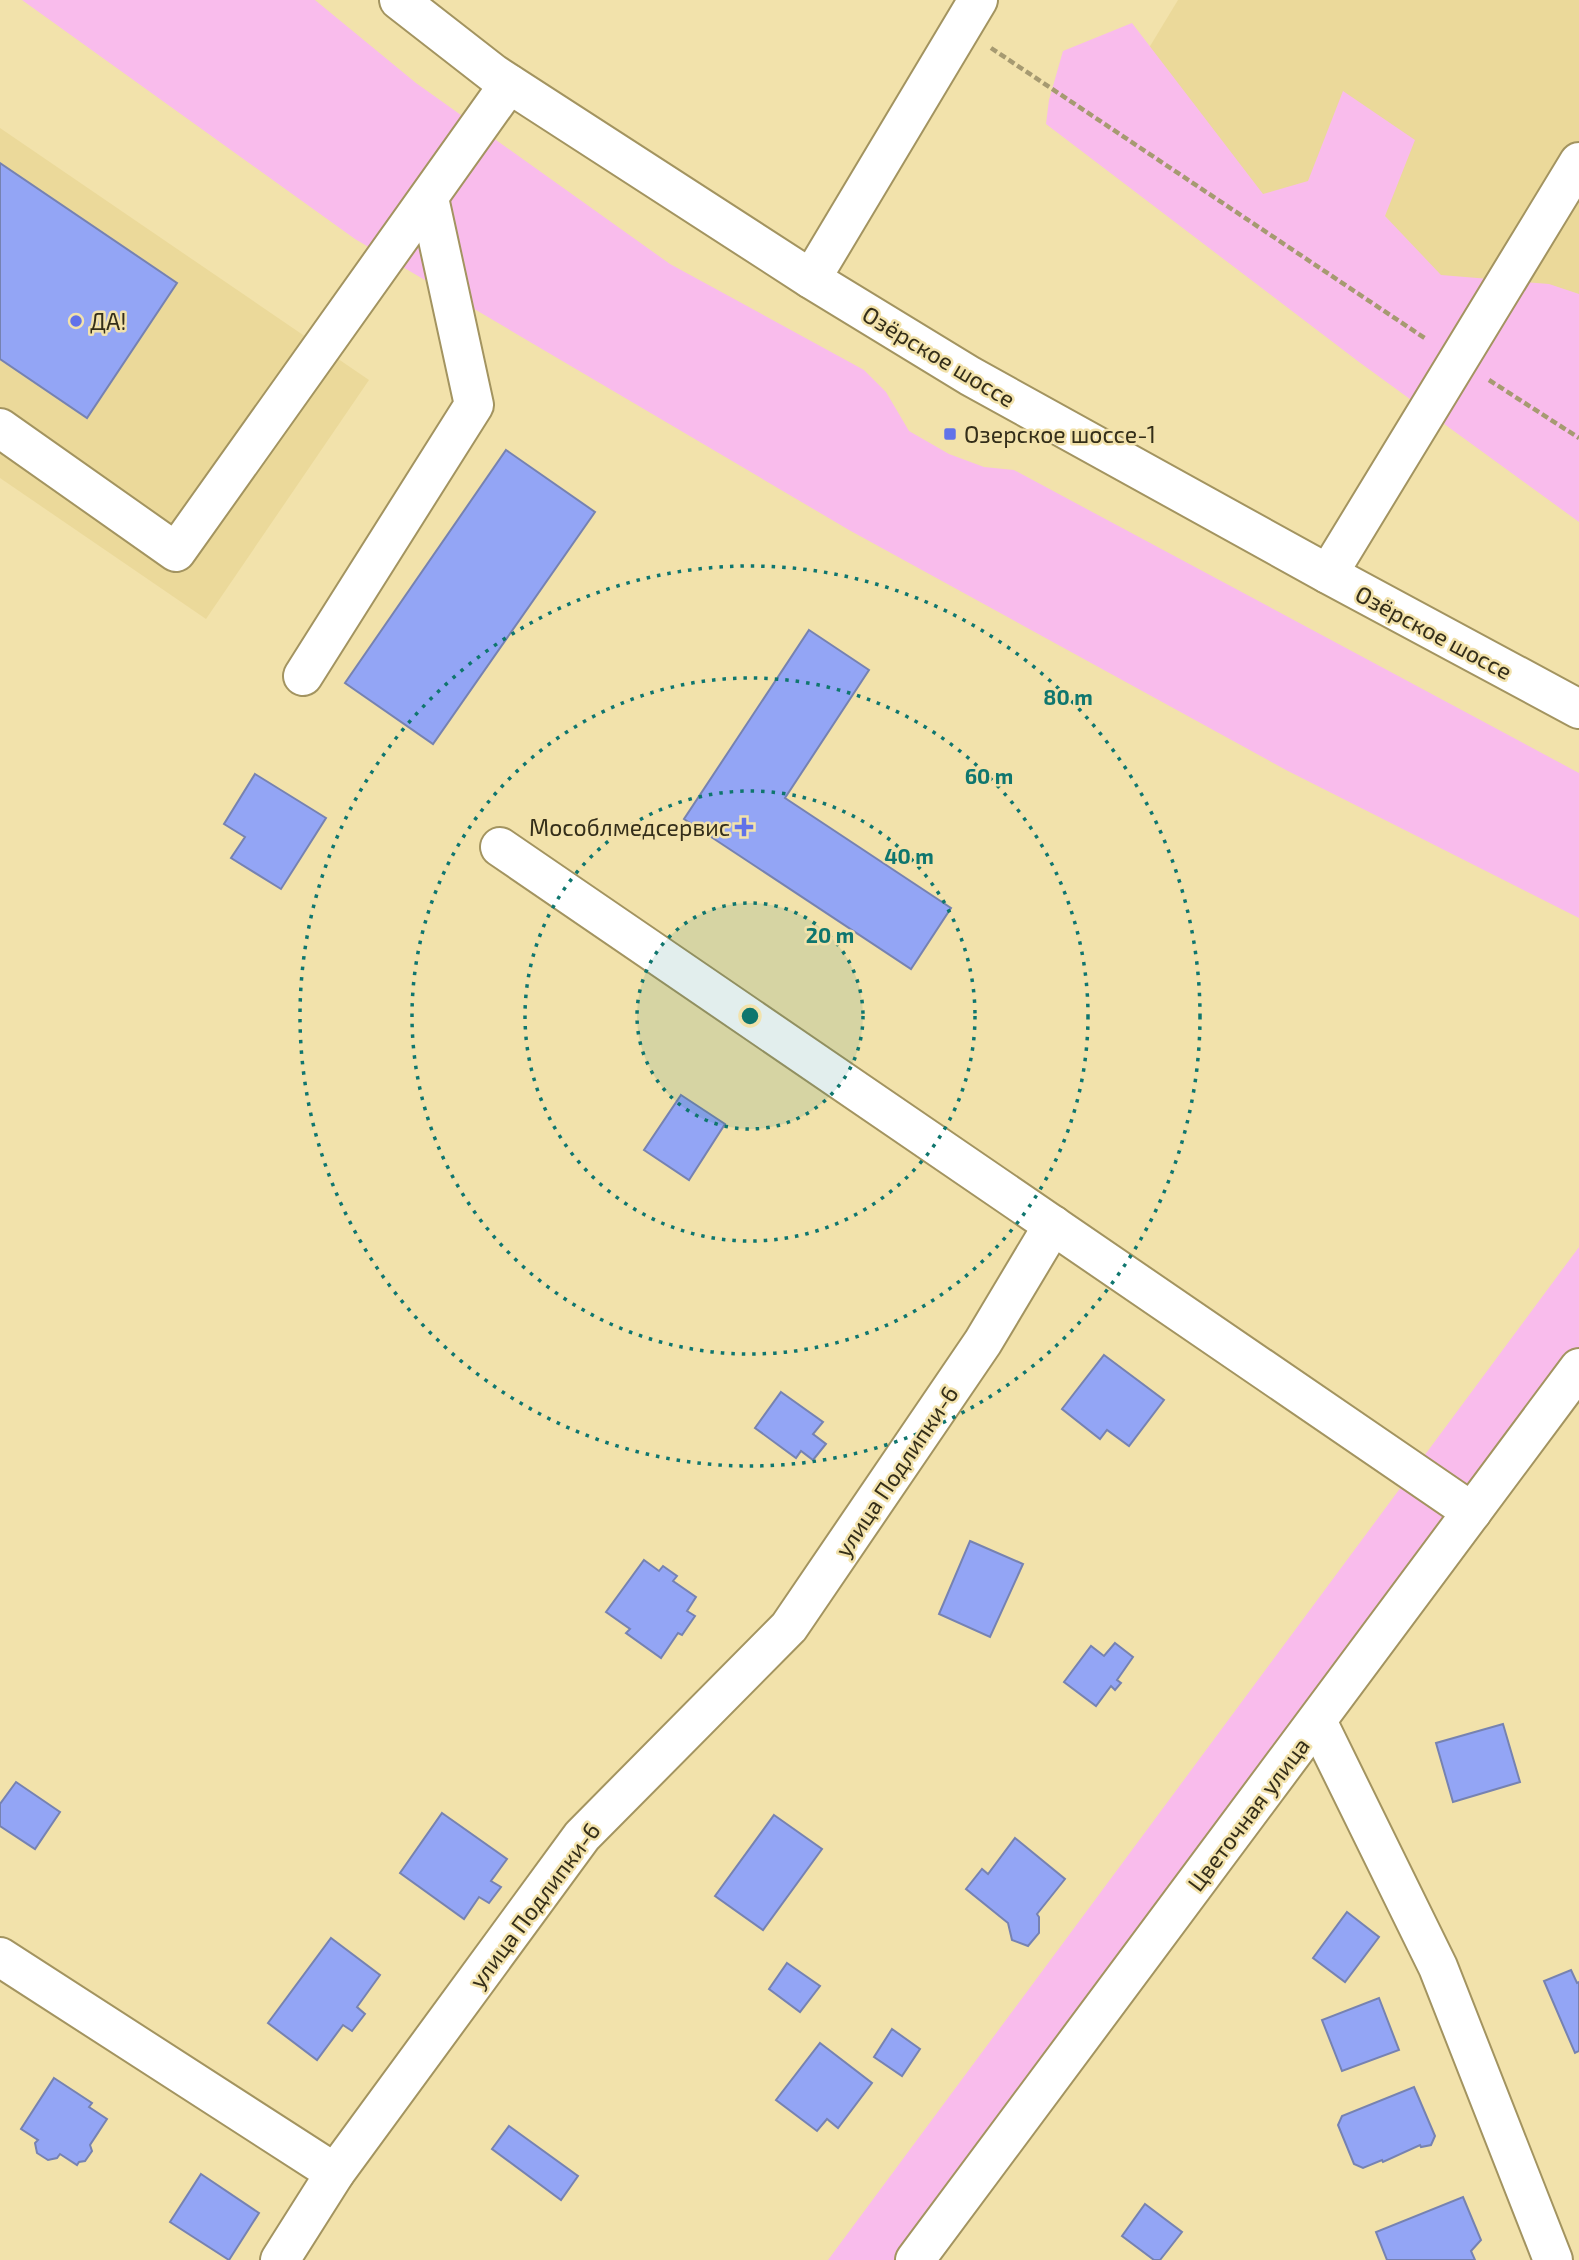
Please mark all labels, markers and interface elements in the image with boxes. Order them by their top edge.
street label: Озёрское шоссе [858,299,1020,413]
place label: ДА! [90,307,127,335]
marker: ДА! [68,313,84,329]
place label: Озерское шоссе-1 [964,420,1156,448]
marker: Озерское шоссе-1 [942,426,958,442]
street label: Озёрское шоссе [1351,579,1517,685]
text: 80 m [1043,684,1093,709]
text: 60 m [965,763,1013,788]
place label: Мособлмедсервис [529,813,730,841]
marker: Мособлмедсервис [736,819,752,835]
text: 40 m [884,843,934,868]
text: 20 m [806,922,854,947]
centre of rings [738,1004,762,1028]
street label: улица Подлипки-6 [828,1380,964,1562]
street label: Цветочная улица [1181,1732,1316,1897]
street label: улица Подлипки-6 [463,1817,606,1994]

